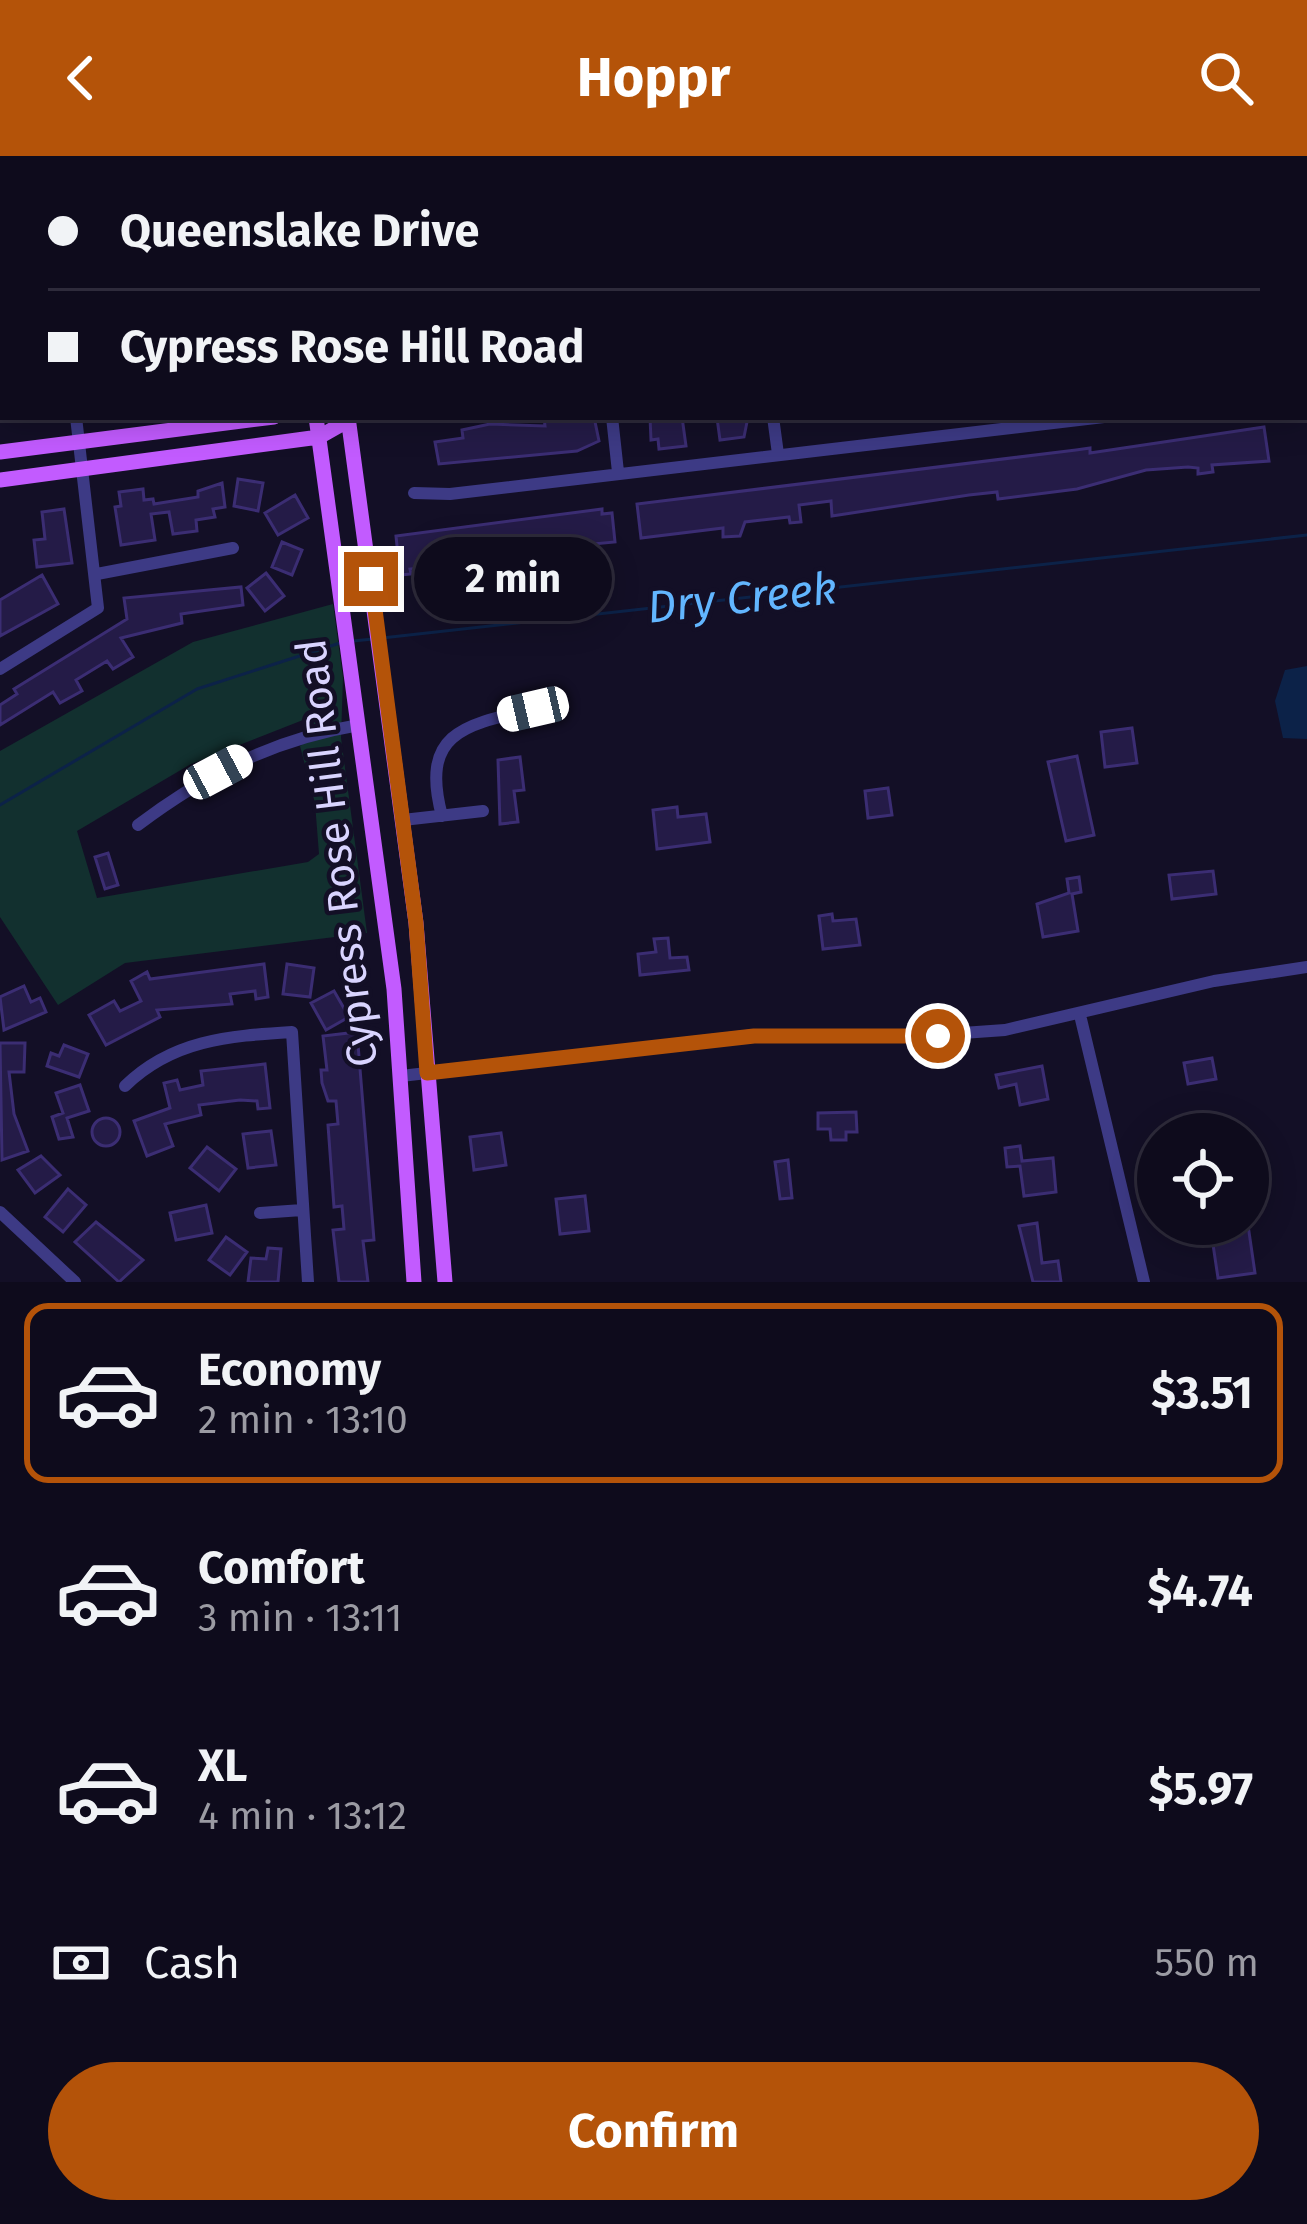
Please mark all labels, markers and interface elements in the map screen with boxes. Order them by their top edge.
icon: back [48,45,114,111]
icon: search [1193,45,1259,111]
text: Hoppr [577,46,730,110]
text: Queenslake Drive [120,204,479,258]
text: Cypress Rose Hill Road [120,320,584,374]
callout: 2 min [413,537,611,621]
route end [344,552,398,606]
text: 2 min [465,556,561,602]
water label: Dry Creek [645,561,839,635]
street label: Cypress Rose Hill Road [286,636,388,1070]
car [494,683,572,735]
car [178,739,258,805]
route start [911,1009,965,1063]
map controls [1137,1113,1269,1245]
button: locate [1137,1113,1269,1245]
icon: car [54,1339,162,1447]
text: Economy [198,1343,381,1397]
text: $3.51 [1151,1366,1253,1420]
text: 2 min · 13:10 [198,1397,408,1443]
icon: car [54,1537,162,1645]
text: Comfort [198,1541,365,1595]
text: $4.74 [1147,1564,1253,1618]
text: 3 min · 13:11 [198,1595,402,1641]
icon: car [54,1735,162,1843]
text: XL [198,1739,247,1793]
text: $5.97 [1149,1762,1253,1816]
text: 4 min · 13:12 [198,1793,407,1839]
icon: cash [48,1930,114,1996]
text: Cash [144,1936,240,1990]
text: 550 m [1155,1940,1259,1986]
button: Confirm [48,2062,1259,2200]

